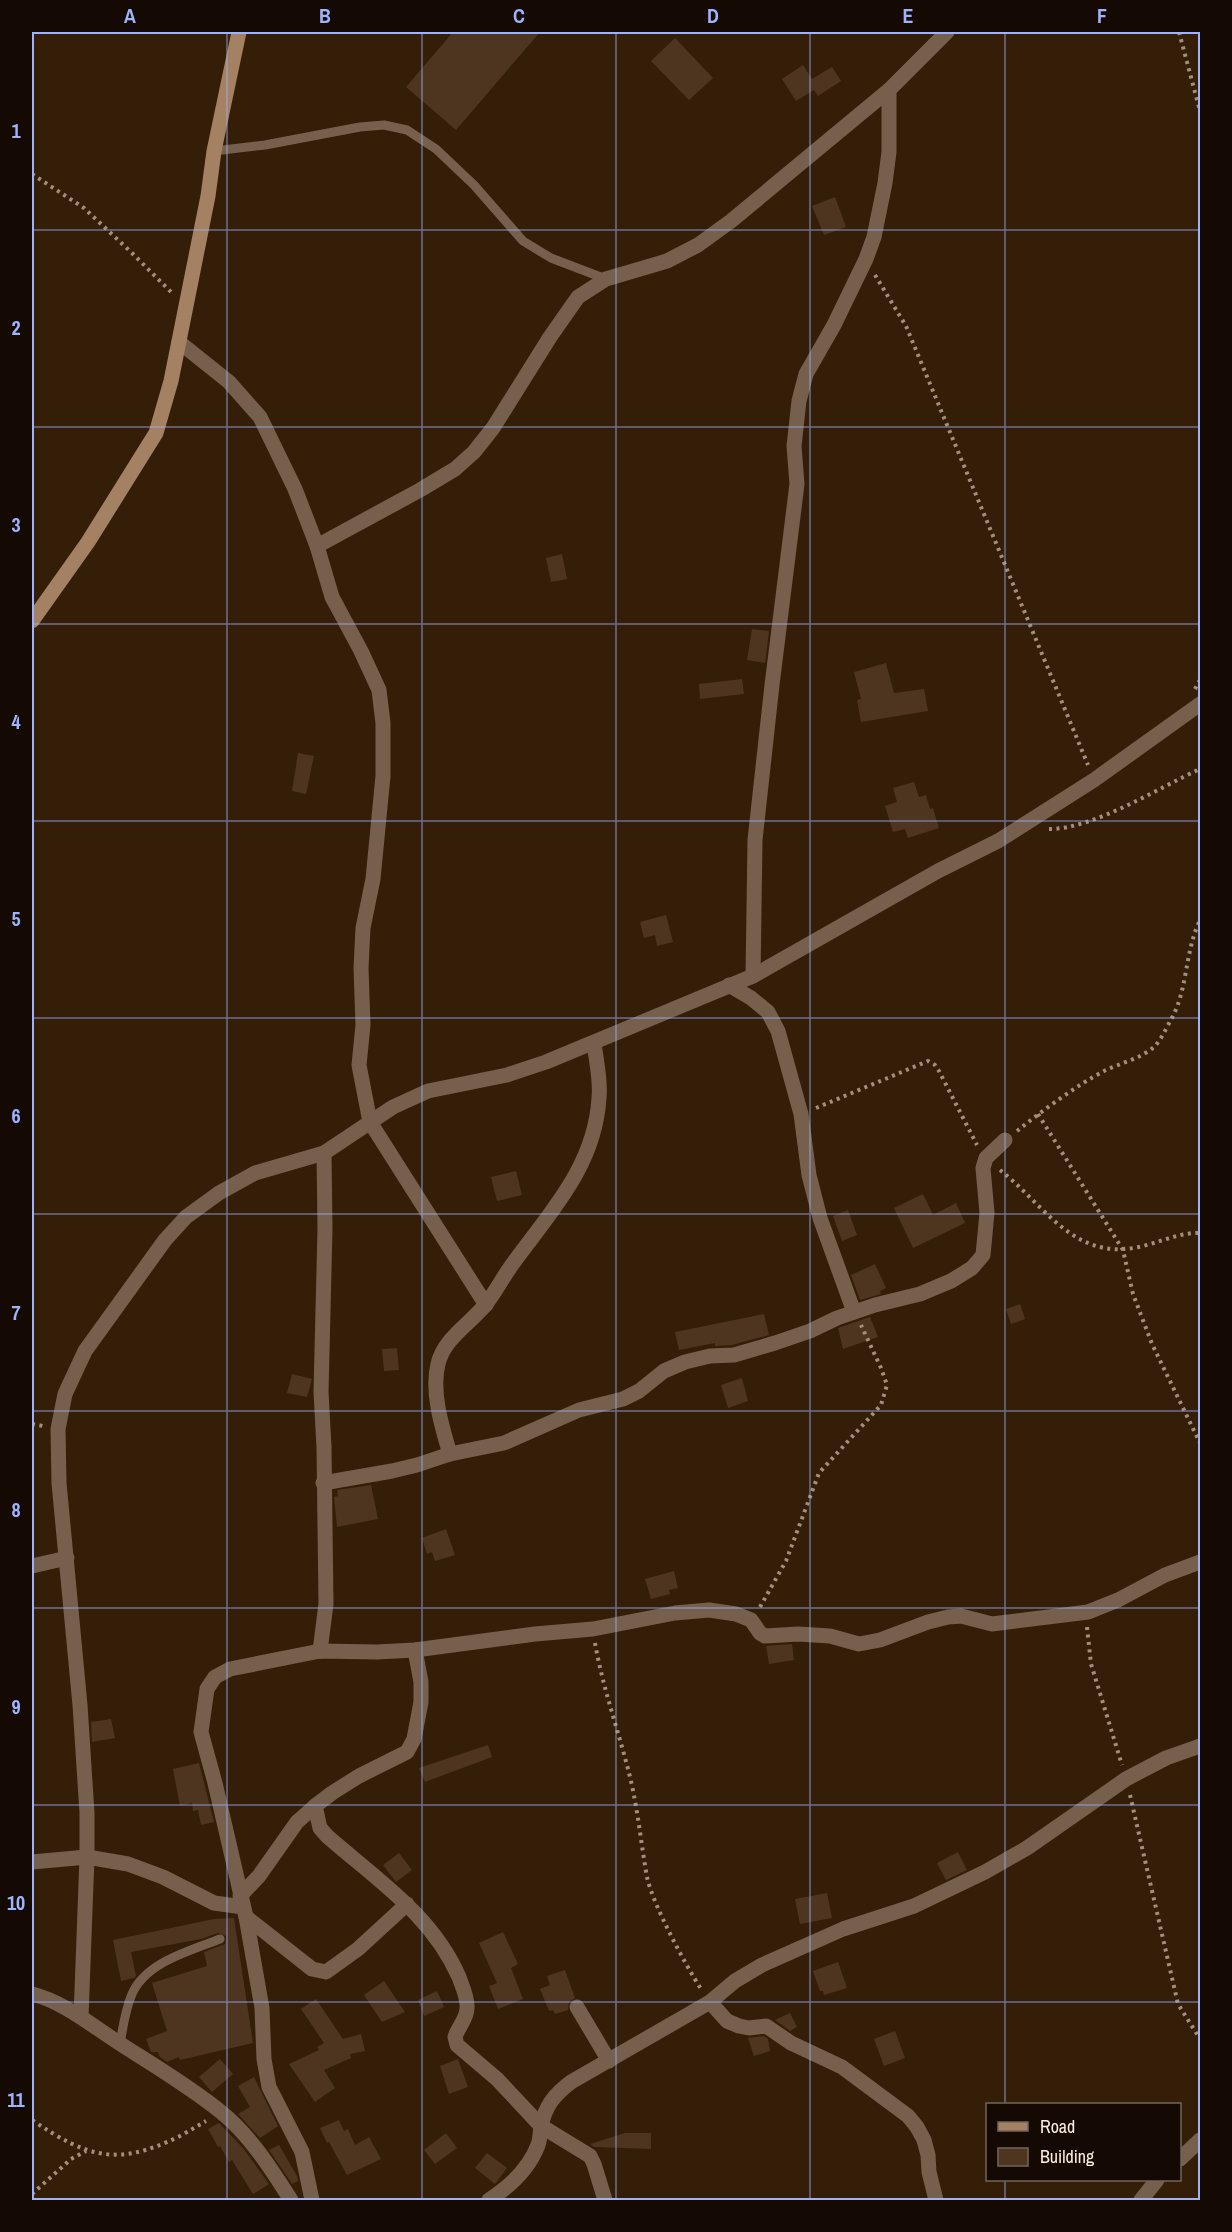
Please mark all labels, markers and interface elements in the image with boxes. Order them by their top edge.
text: A [124,2,136,29]
text: B [319,2,331,29]
text: C [513,2,525,29]
text: D [707,2,719,29]
text: E [903,2,914,29]
text: F [1097,2,1107,29]
text: 1 [11,117,21,144]
text: 2 [11,314,21,341]
text: 3 [11,511,21,538]
text: 4 [11,708,21,735]
text: 5 [11,905,21,932]
text: 6 [11,1102,21,1129]
text: 7 [11,1299,21,1326]
text: 8 [11,1496,21,1523]
text: 9 [11,1693,21,1720]
text: 10 [7,1889,25,1916]
text: 11 [7,2086,26,2113]
legend [986,2103,1181,2181]
text: Road [1040,2114,1075,2139]
text: Building [1040,2144,1095,2169]

